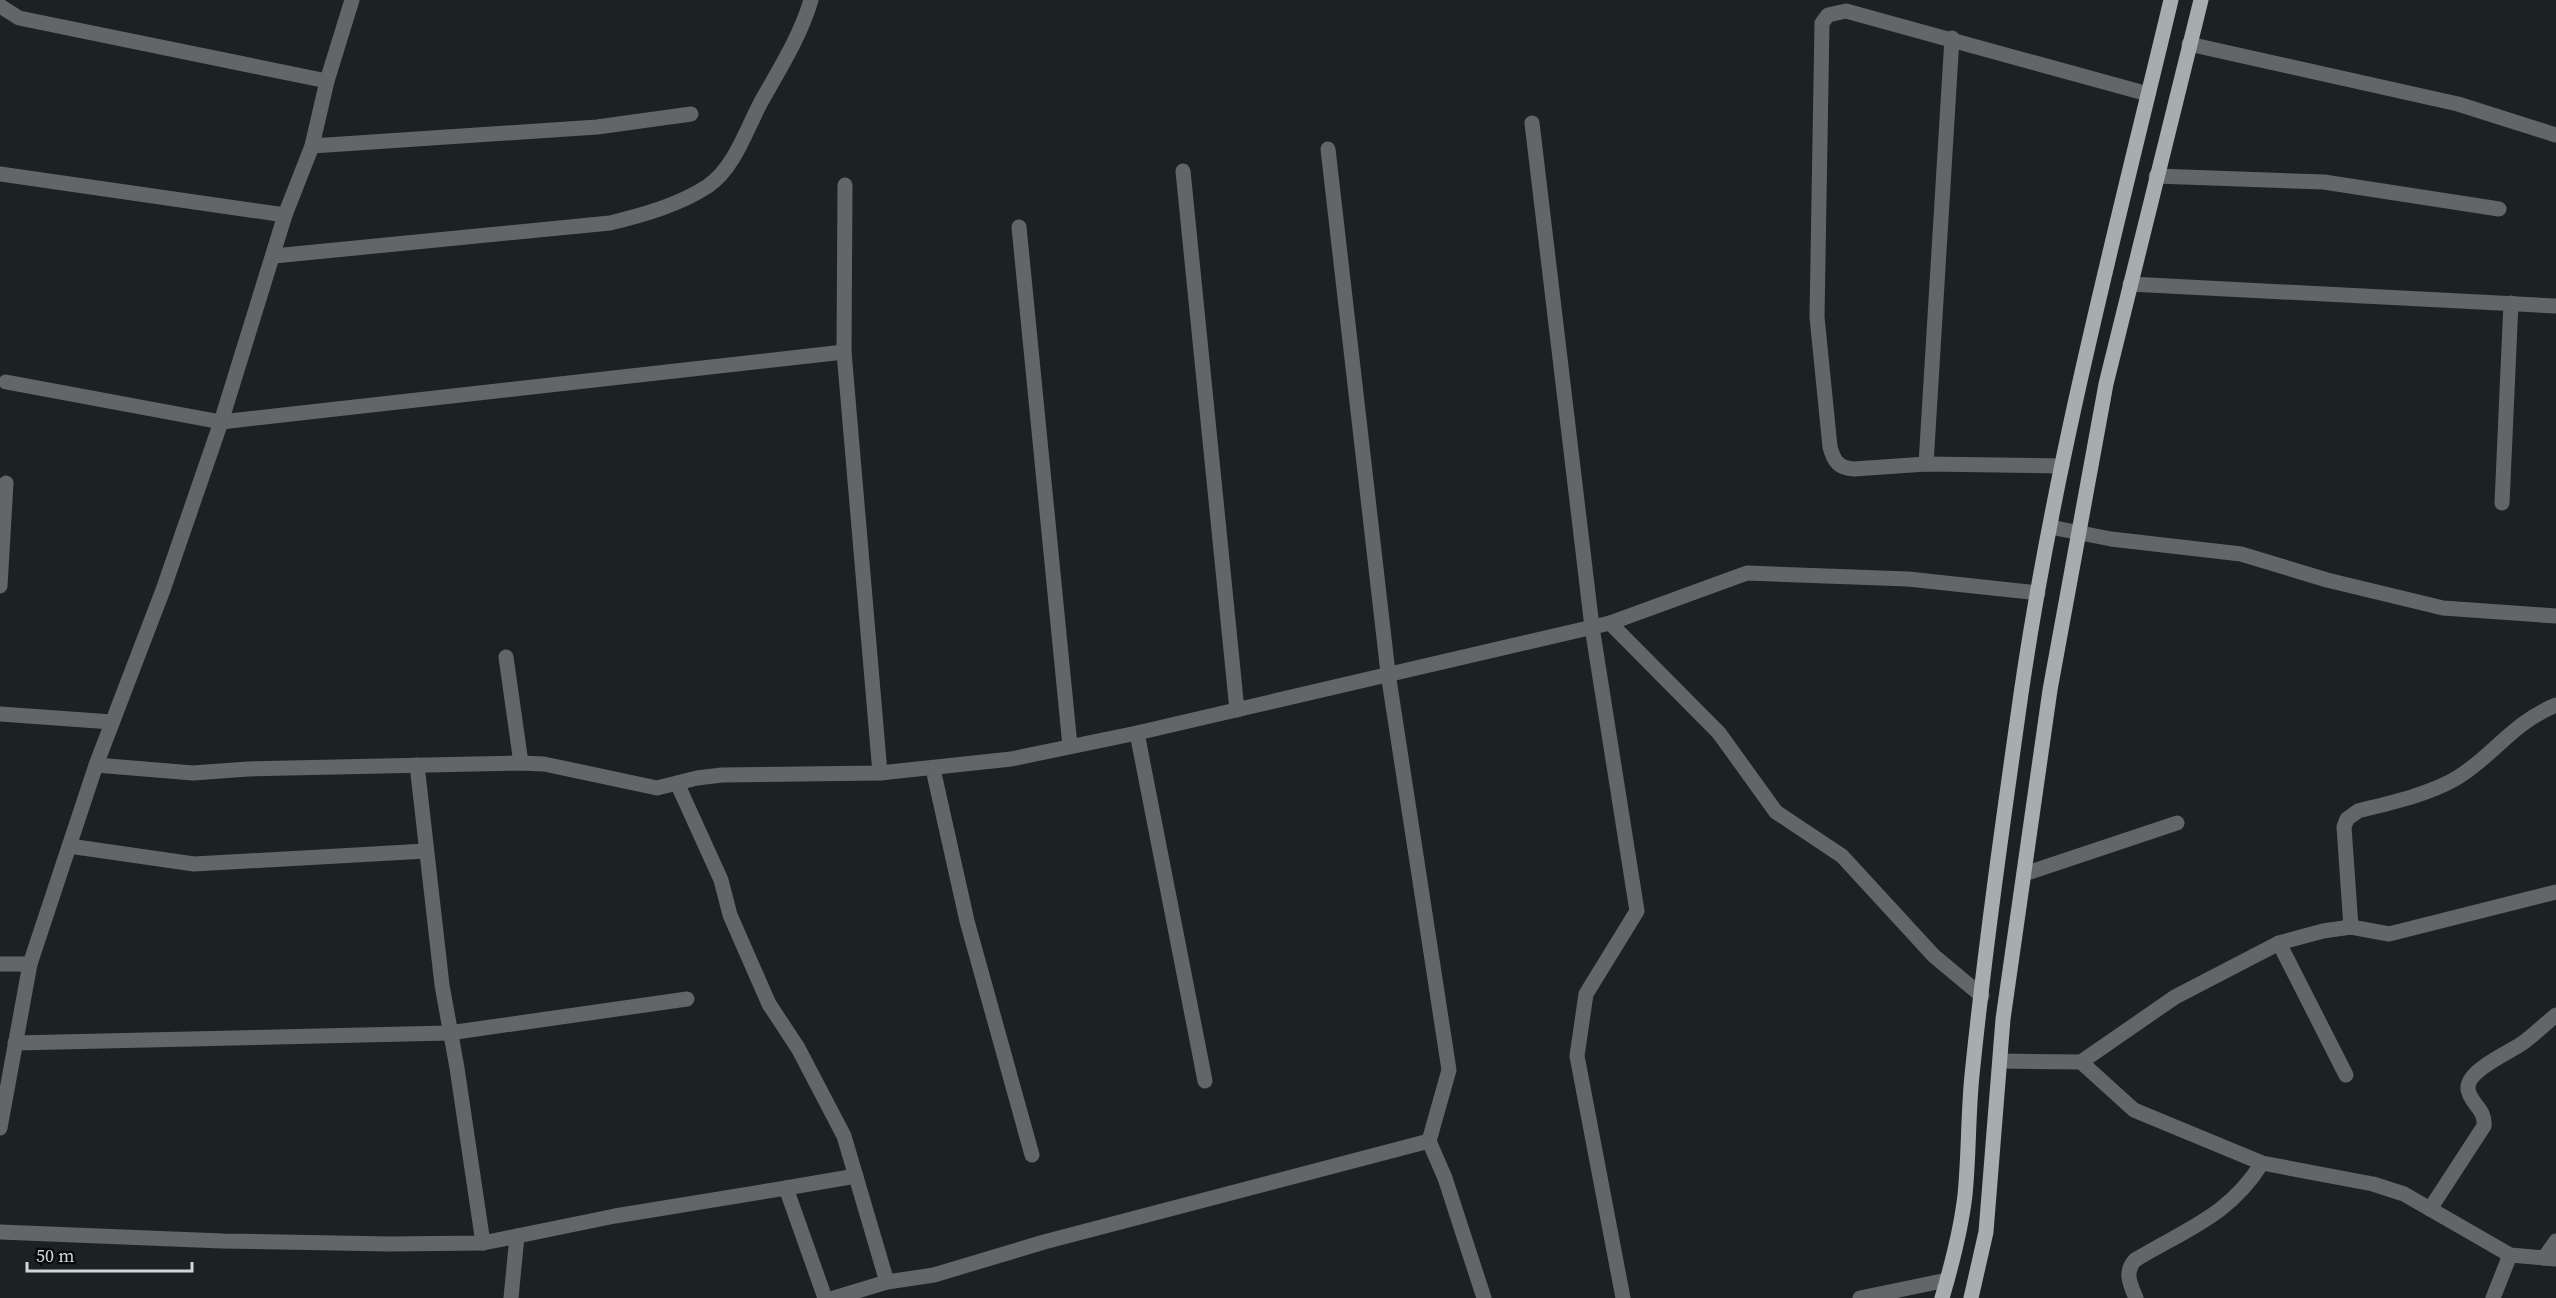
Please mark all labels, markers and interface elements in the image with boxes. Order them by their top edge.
scale bar [27,1235,192,1273]
text: 50 m [36,1243,74,1268]

